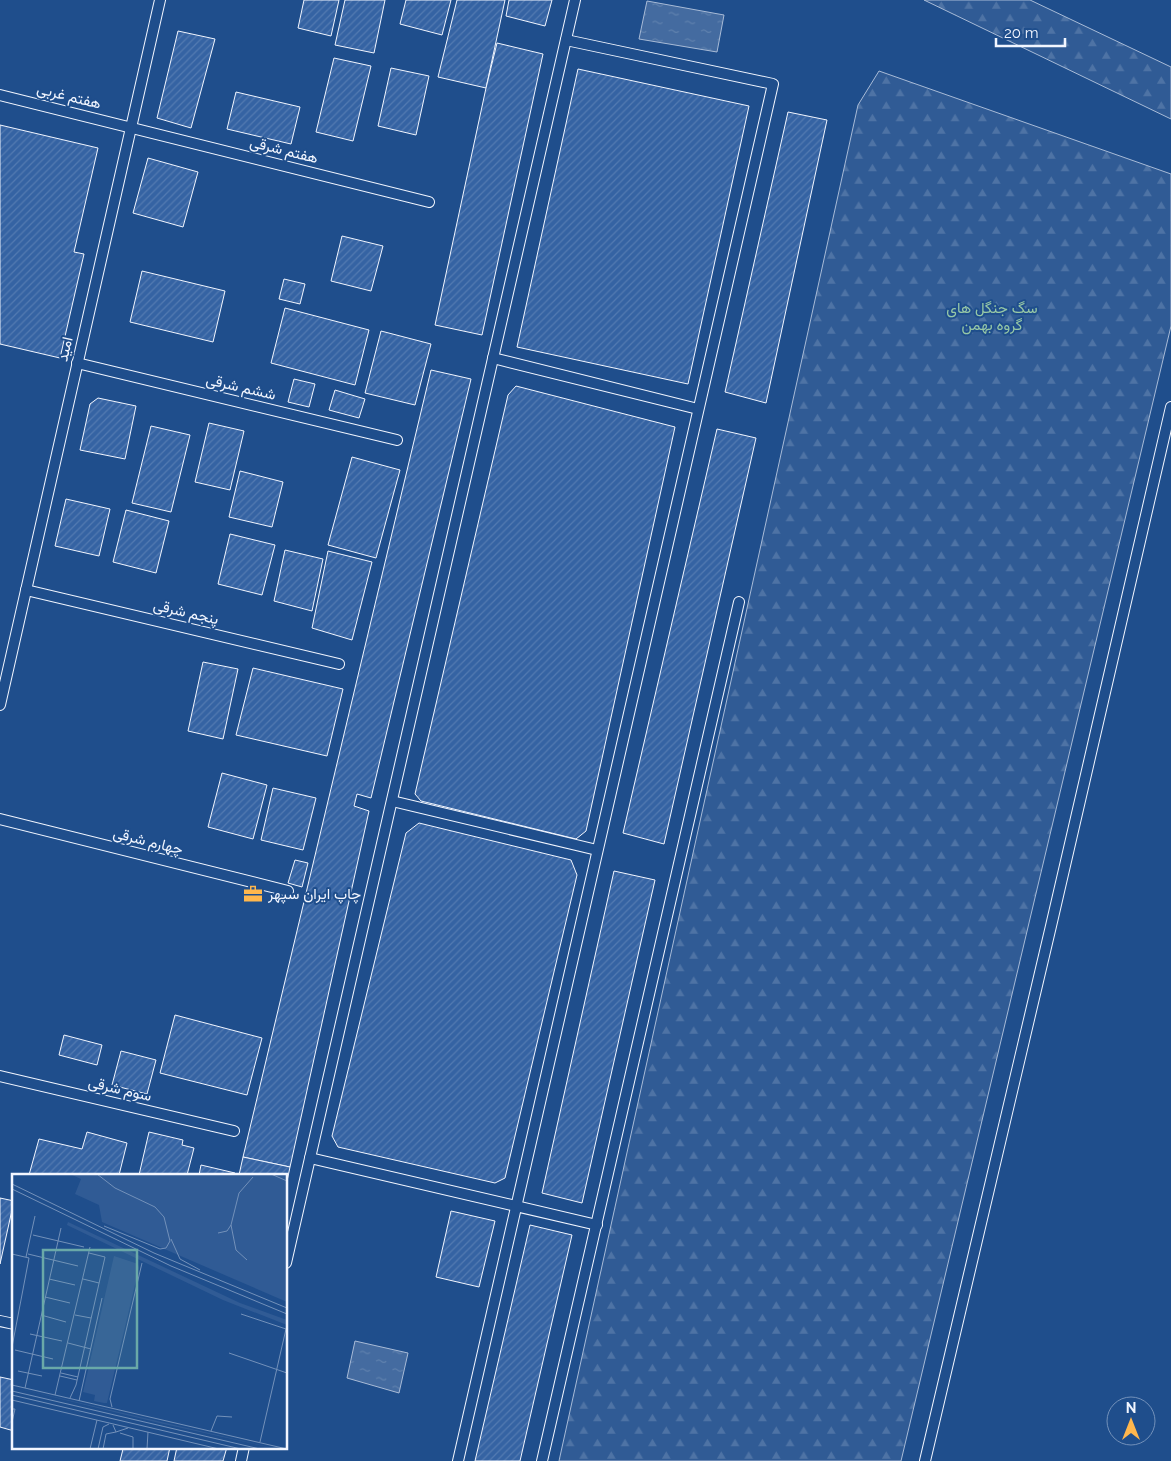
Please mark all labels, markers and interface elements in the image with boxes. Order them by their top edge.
scale bar [996,15,1065,47]
text: 20 m [1004,24,1039,42]
street label: هفتم غربی [35,79,103,114]
street label: هفتم شرقی [248,133,320,168]
park label: سگ جنگل های گروه بهمن [946,299,1038,335]
street label: امید [53,335,77,363]
street label: ششم شرقی [204,370,278,405]
street label: پنجم شرقی [151,596,220,629]
street label: چهارم شرقی [111,824,185,859]
office icon: چاپ ایران سپهر [242,883,264,905]
place label: چاپ ایران سپهر [267,885,361,904]
street label: سوم شرقی [86,1073,154,1106]
inset map [12,1174,288,1448]
north arrow [1106,1396,1156,1446]
text: N [1126,1400,1136,1416]

